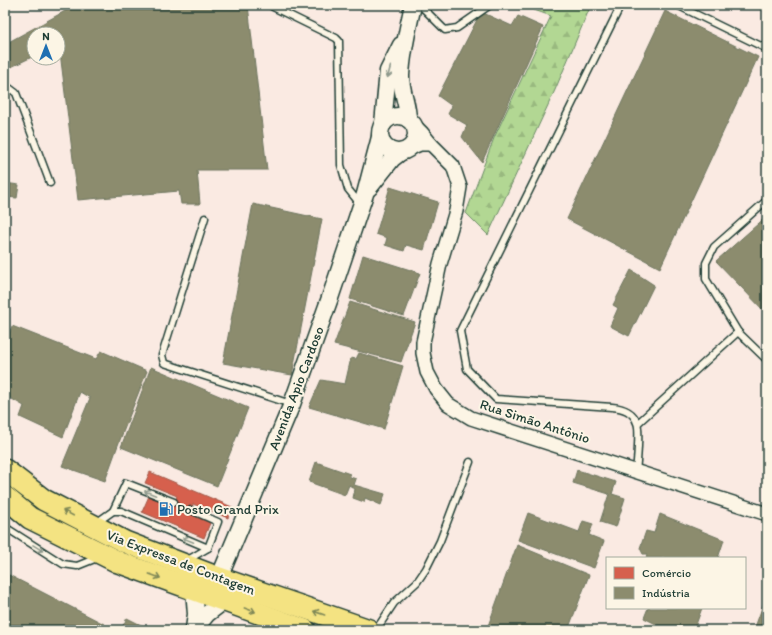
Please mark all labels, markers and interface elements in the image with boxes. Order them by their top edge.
north arrow [26,26,66,66]
text: N [42,30,50,43]
one-way arrow [385,65,392,78]
street label: Avenida Apio Cardoso [265,324,328,452]
street label: Rua Simão Antônio [478,396,592,447]
one-way arrow [145,488,157,496]
fuel station icon: Posto Grand Prix [158,501,174,517]
place label: Posto Grand Prix [177,501,279,518]
one-way arrow [62,508,74,516]
street label: Via Expressa de Contagem [104,526,258,599]
one-way arrow [183,536,195,543]
one-way arrow [32,544,43,552]
legend [606,557,746,609]
text: Comércio [642,566,691,580]
one-way arrow [148,572,160,580]
text: Indústria [642,586,690,600]
one-way arrow [244,607,256,615]
one-way arrow [313,609,326,616]

